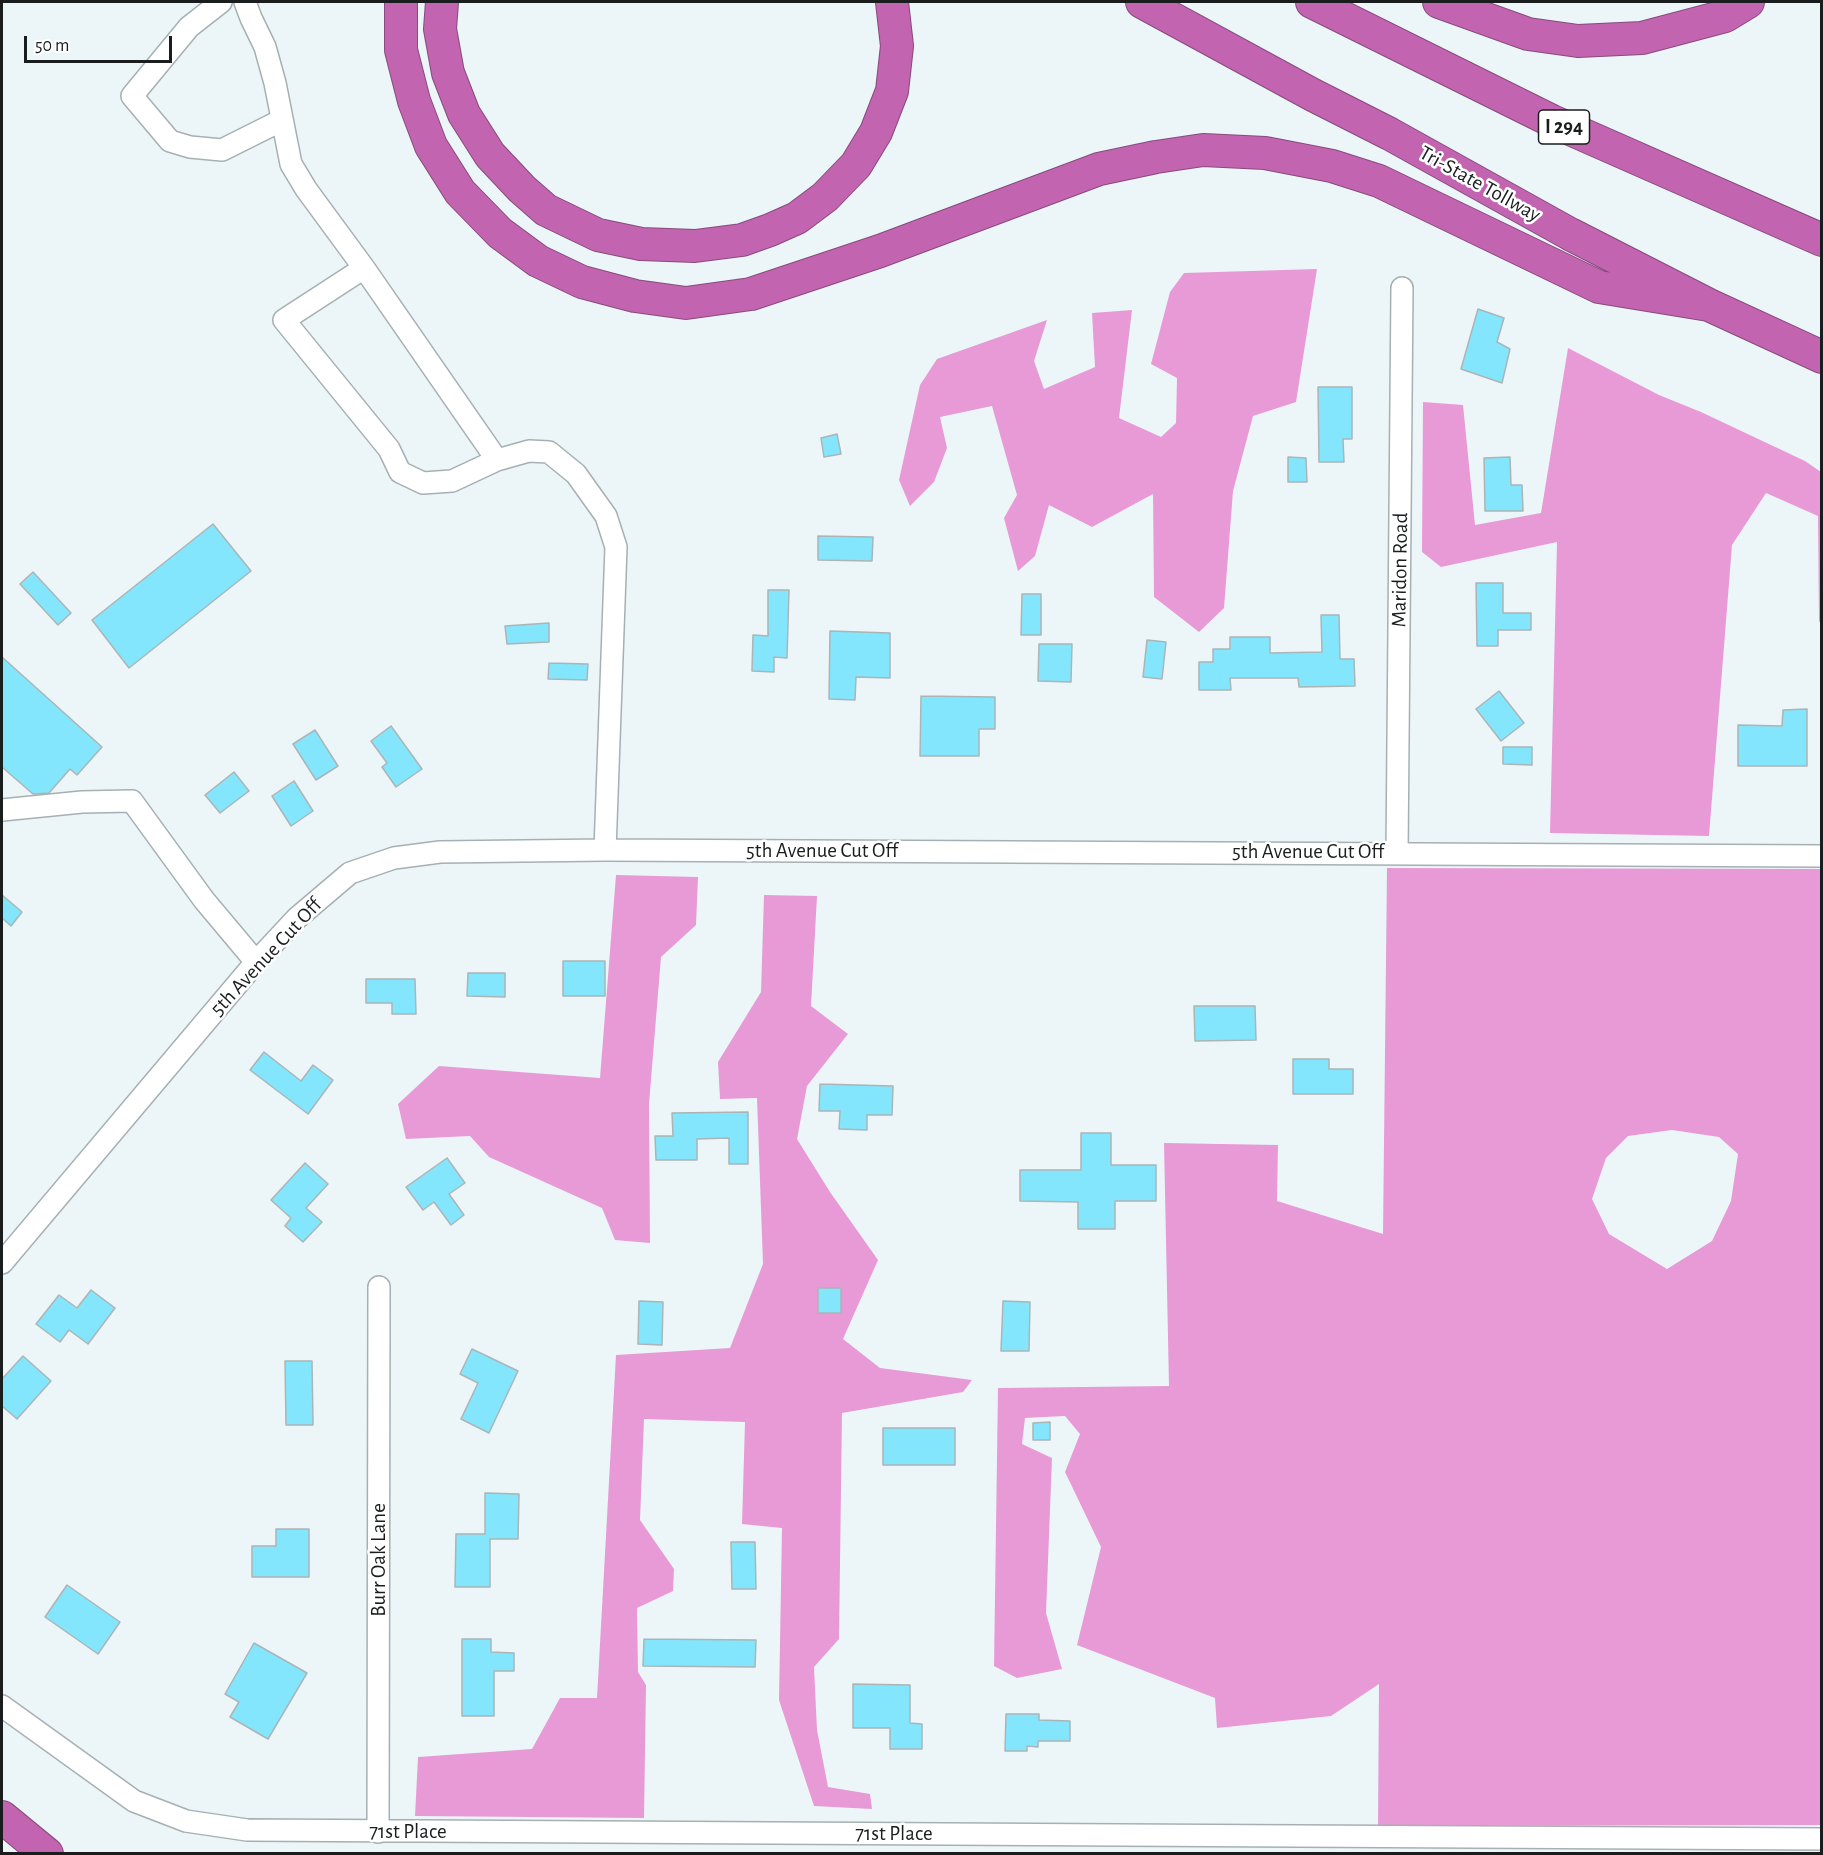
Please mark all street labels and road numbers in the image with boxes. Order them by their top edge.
road number: I 294 [1538,110,1590,144]
street label: Tri-State Tollway [1415,140,1545,228]
street label: Maridon Road [1386,512,1414,628]
street label: 5th Avenue Cut Off [746,838,898,864]
street label: 5th Avenue Cut Off [1232,839,1384,865]
street label: 5th Avenue Cut Off [205,893,327,1021]
street label: Burr Oak Lane [366,1503,392,1617]
street label: 71st Place [369,1819,447,1845]
street label: 71st Place [855,1821,933,1847]

